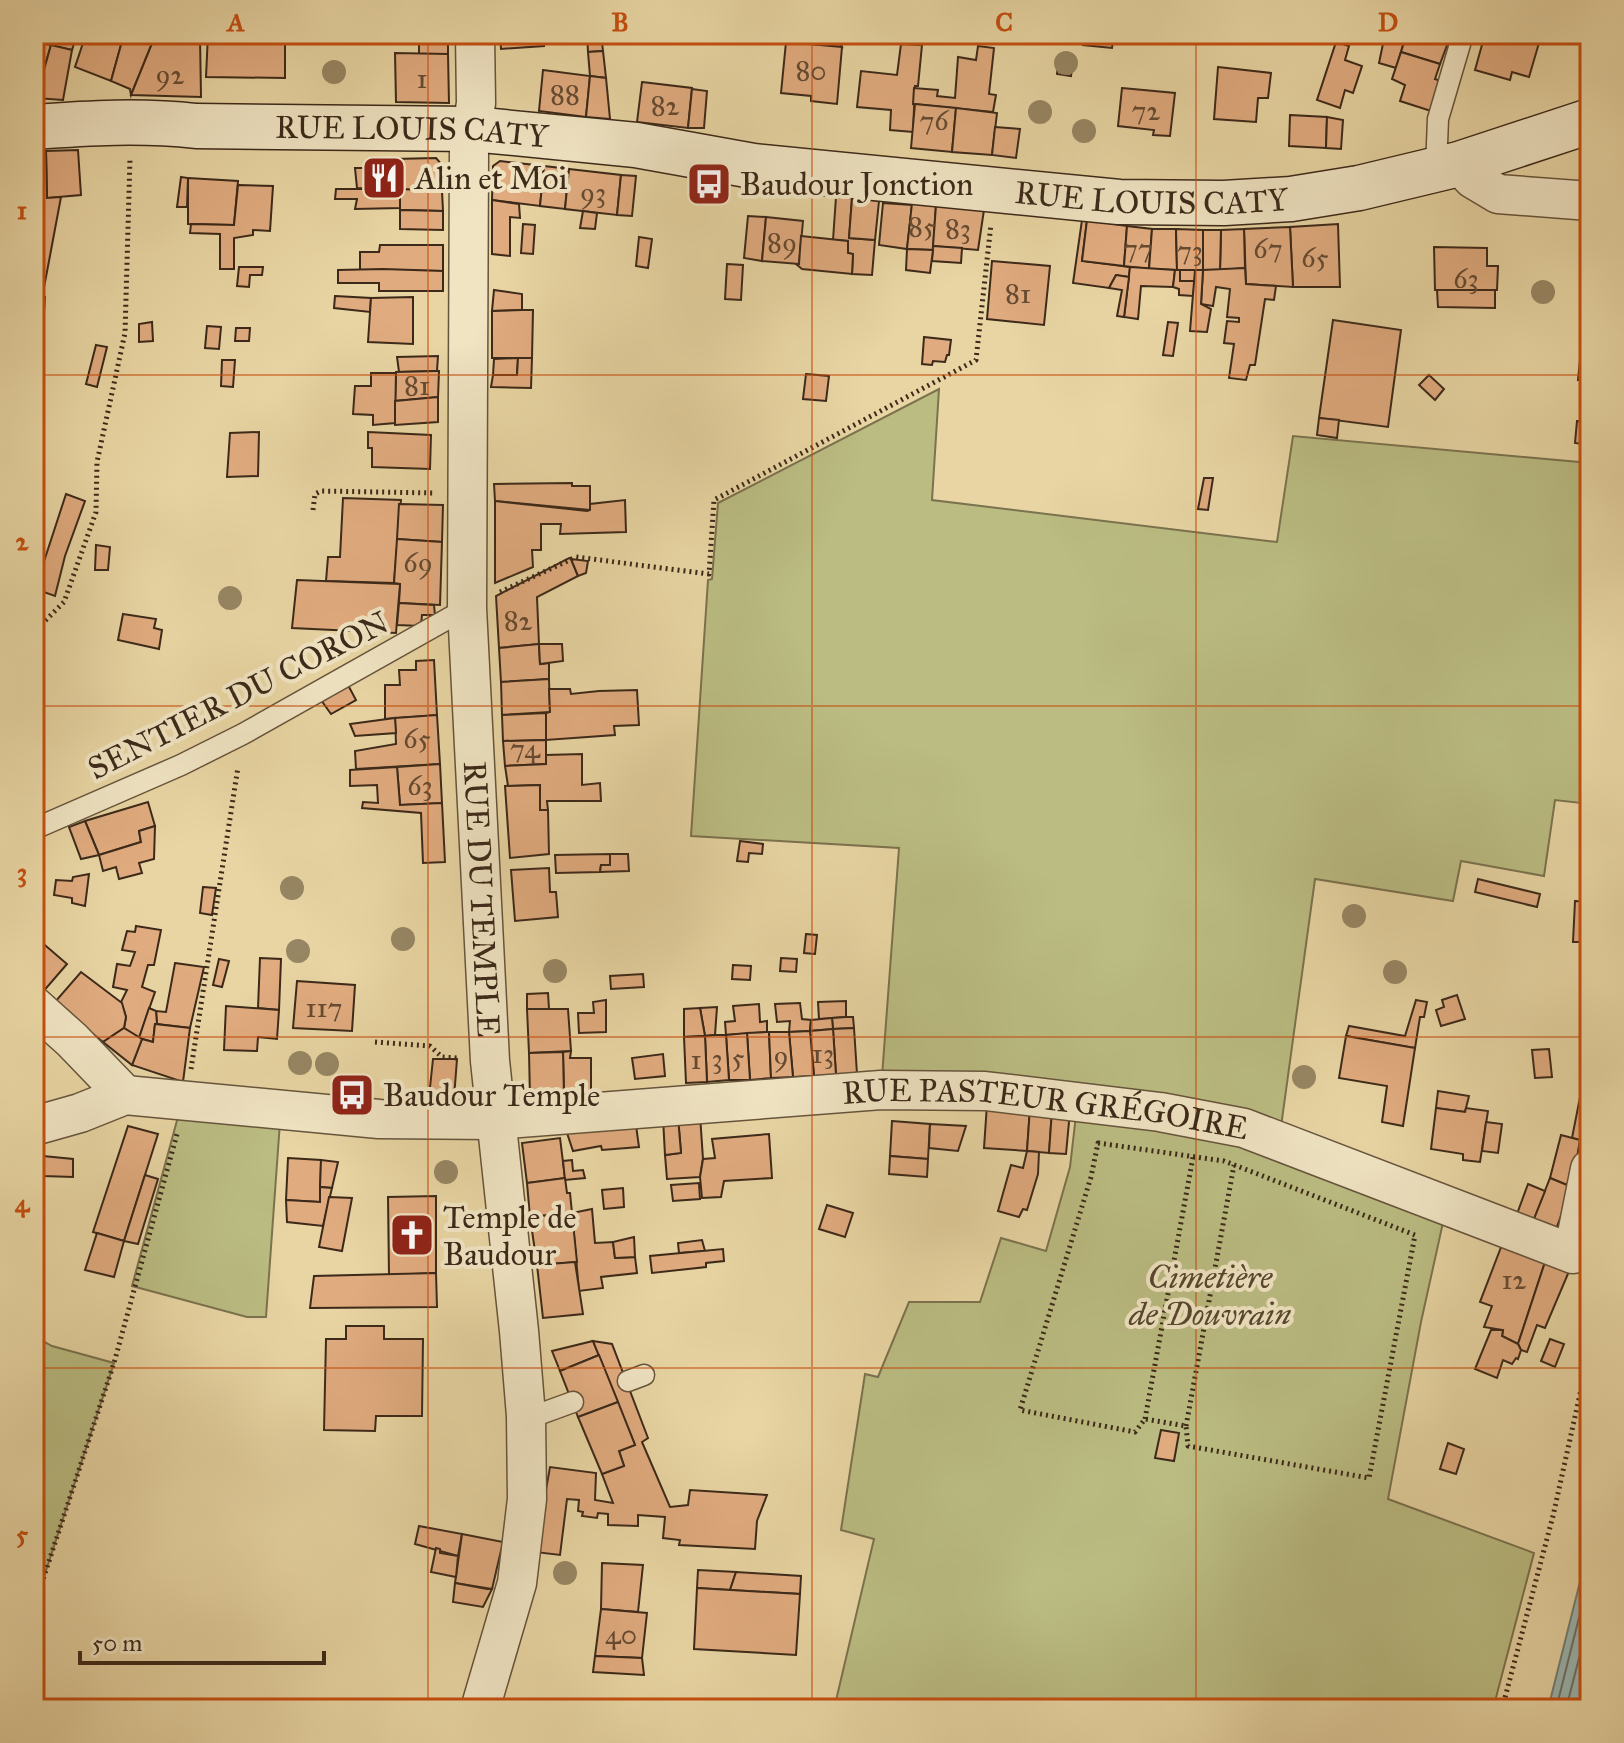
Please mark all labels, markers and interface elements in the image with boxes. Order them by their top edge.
text: A [225,6,245,38]
text: B [611,6,629,38]
text: C [995,6,1013,38]
text: D [1378,6,1398,38]
house number: 80 [795,53,827,88]
house number: 92 [156,57,185,92]
house number: 1 [416,61,428,96]
house number: 88 [550,77,580,112]
house number: 82 [651,88,680,123]
house number: 72 [1132,93,1161,128]
house number: 76 [919,103,950,138]
street label: RUE LOUIS CATY [275,108,551,156]
restaurant icon: Alin et Moi [360,154,408,202]
place label: Alin et Moi [413,159,568,198]
bus stop icon: Baudour Jonction [685,160,733,208]
place label: Baudour Jonction [740,165,973,204]
street label: RUE LOUIS CATY [1013,173,1290,223]
house number: 93 [580,175,606,210]
text: 1 [17,194,27,226]
house number: 85 [908,209,936,244]
house number: 83 [945,211,971,246]
house number: 89 [767,225,797,260]
house number: 77 [1123,231,1153,266]
house number: 67 [1253,231,1283,266]
house number: 73 [1177,233,1203,268]
house number: 65 [1301,240,1329,275]
house number: 63 [1453,261,1479,296]
house number: 81 [1005,276,1031,311]
house number: 81 [404,368,430,403]
text: 2 [16,525,30,557]
house number: 69 [403,545,433,580]
street label: SENTIER DU CORON [81,603,395,788]
house number: 82 [504,603,533,638]
house number: 65 [403,721,431,756]
house number: 74 [510,731,541,766]
street label: RUE DU TEMPLE [455,760,508,1038]
house number: 63 [407,768,433,803]
text: 3 [17,856,27,888]
house number: 117 [305,990,343,1025]
house number: 13 [812,1036,834,1071]
house number: 9 [773,1038,789,1073]
house number: 5 [731,1040,745,1075]
house number: 3 [711,1041,723,1076]
house number: 1 [690,1042,702,1077]
street label: RUE PASTEUR GRÉGOIRE [841,1070,1251,1148]
bus stop icon: Baudour Temple [328,1071,376,1119]
place label: Baudour Temple [383,1076,600,1115]
text: 4 [15,1187,31,1219]
place label: Temple de Baudour [443,1198,577,1274]
church icon: Temple de Baudour [388,1211,436,1259]
park label: Cimetière de Douvrain [1128,1258,1291,1334]
house number: 12 [1502,1262,1527,1297]
text: 5 [16,1518,29,1550]
scale bar [80,1615,324,1665]
house number: 40 [605,1617,637,1652]
text: 50 m [92,1628,142,1658]

